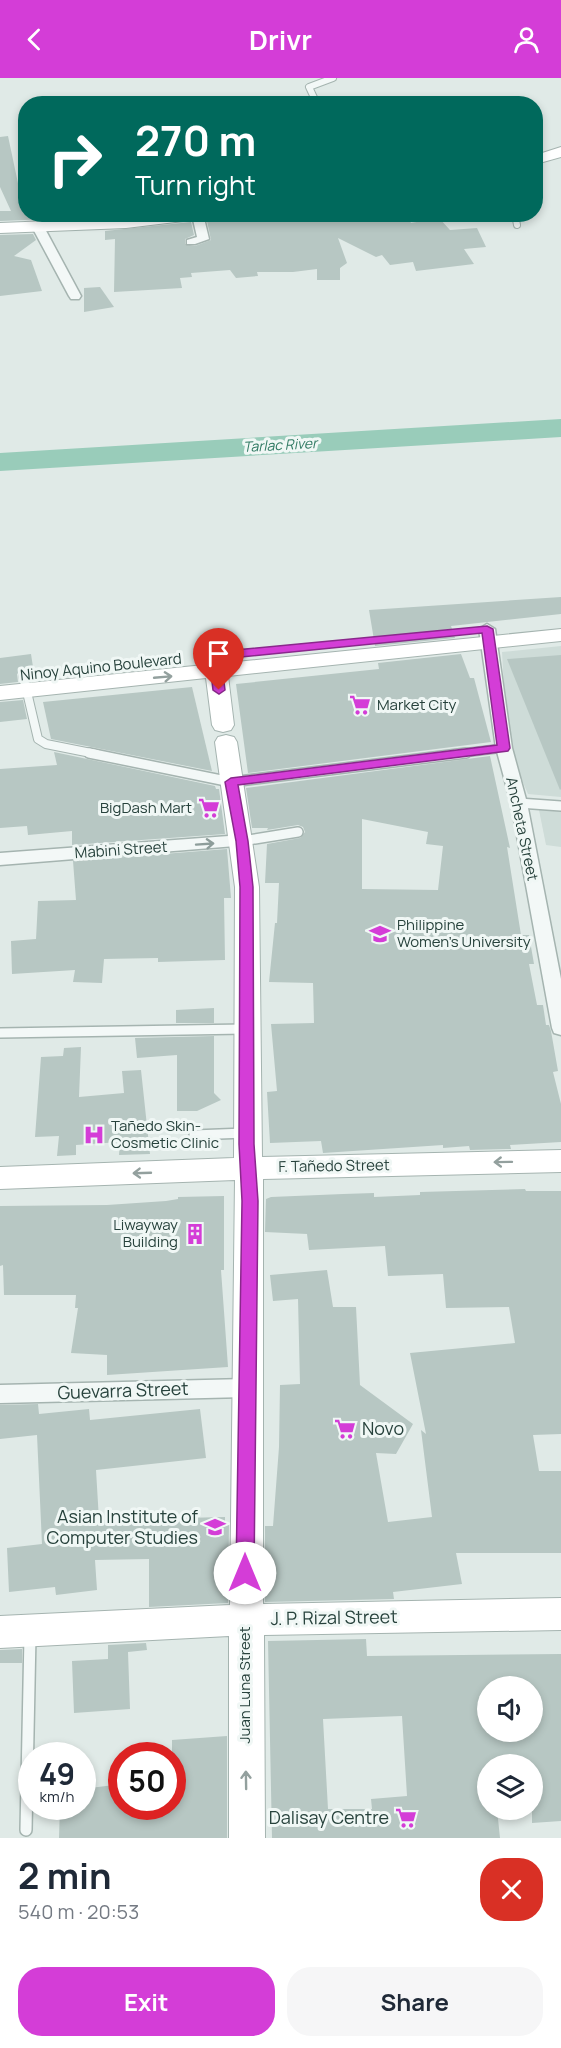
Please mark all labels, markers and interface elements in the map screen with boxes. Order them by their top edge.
text: Drivr [249,21,312,58]
icon: back [18,23,51,56]
icon: person [510,23,543,56]
text: 270 m [135,111,256,169]
icon: right [36,120,114,198]
text: Turn right [135,166,256,203]
water label: Tarlac River [243,433,319,456]
pin [193,628,244,690]
icon: arrive [202,637,235,670]
street label: Ninoy Aquino Boulevard [19,648,183,685]
one-way arrow [152,671,172,682]
supermarket icon: Market City [348,693,372,717]
place label: Market City [377,694,456,715]
street label: Ancheta Street [501,775,544,883]
supermarket icon: BigDash Mart [197,796,221,820]
place label: BigDash Mart [100,797,192,818]
street label: Mabini Street [74,836,168,863]
one-way arrow [194,838,214,849]
place label: Philippine Women's University [397,914,531,952]
school or university icon: Philippine Women's University [368,922,392,946]
place label: Tañedo Skin- Cosmetic Clinic [111,1115,219,1153]
hospital icon: Tañedo Skin- Cosmetic Clinic [82,1123,106,1147]
street label: F. Tañedo Street [278,1154,390,1177]
one-way arrow [493,1156,513,1168]
one-way arrow [133,1167,153,1178]
place label: Liwayway Building [113,1214,178,1252]
building icon: Liwayway Building [183,1222,207,1246]
street label: Guevarra Street [57,1376,189,1404]
place label: Novo [362,1416,404,1440]
supermarket icon: Novo [333,1417,357,1441]
place label: Asian Institute of Computer Studies [47,1504,199,1549]
school or university icon: Asian Institute of Computer Studies [203,1515,227,1539]
position arrow [213,1541,277,1605]
street label: J. P. Rizal Street [270,1604,398,1630]
street label: Juan Luna Street [234,1627,255,1743]
map controls [477,1676,543,1820]
button: sound [477,1676,543,1742]
speed limit sign: 50 [108,1742,186,1820]
text: 49 [39,1753,75,1794]
button: layers [477,1754,543,1820]
one-way arrow [240,1770,252,1790]
text: km/h [40,1786,74,1807]
place label: Dalisay Centre [269,1805,389,1829]
supermarket icon: Dalisay Centre [394,1806,418,1830]
text: 2 min [18,1851,112,1900]
button: close [480,1858,543,1921]
text: 540 m · 20:53 [18,1898,139,1925]
button: Exit [18,1967,275,2036]
button: Share [287,1967,543,2036]

